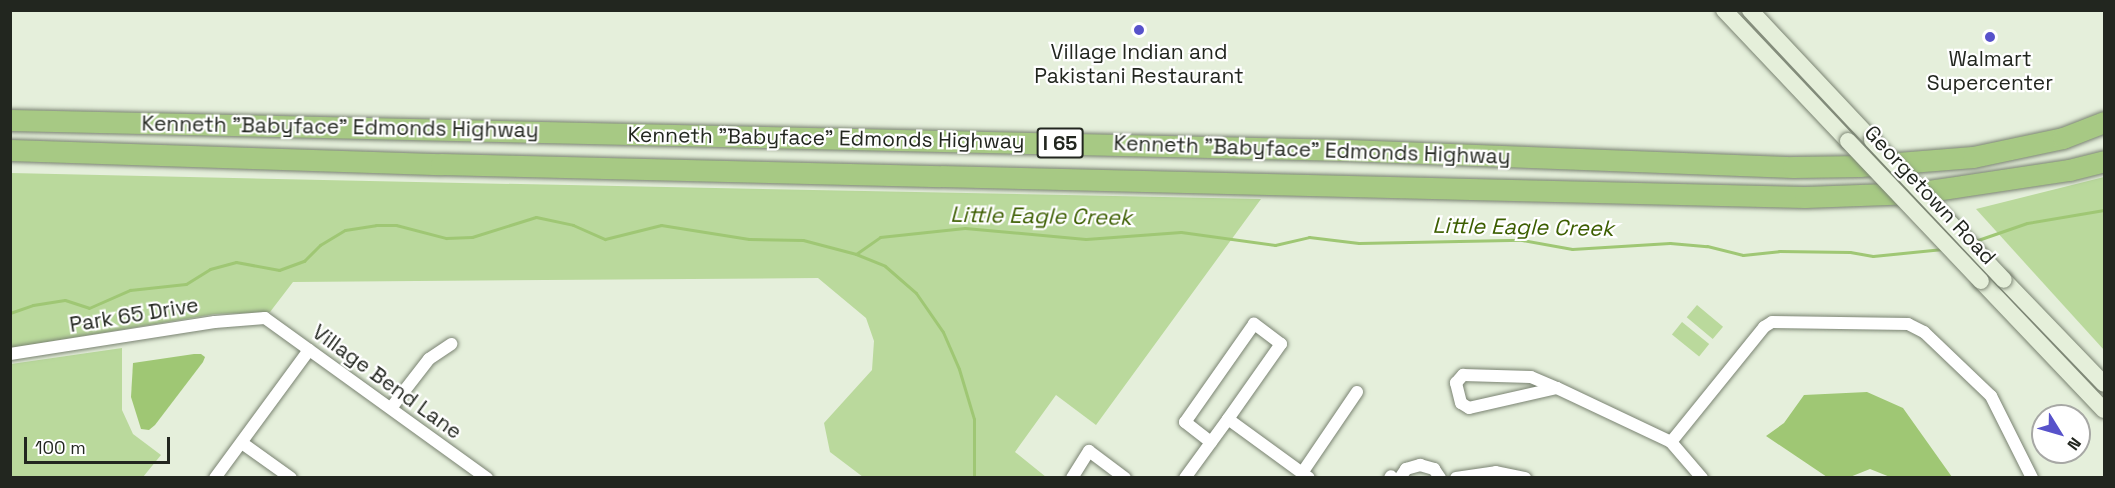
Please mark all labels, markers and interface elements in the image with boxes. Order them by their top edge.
marker: Village Indian and Pakistani Restaurant [1132,23,1146,37]
marker: Walmart Supercenter [1983,30,1997,44]
place label: Village Indian and Pakistani Restaurant [1034,39,1244,89]
place label: Walmart Supercenter [1927,46,2053,96]
street label: Kenneth "Babyface" Edmonds Highway [141,111,539,143]
street label: Georgetown Road [1859,120,2001,270]
street label: Kenneth "Babyface" Edmonds Highway [627,122,1025,154]
road number: I 65 [1036,126,1084,160]
street label: Kenneth "Babyface" Edmonds Highway [1113,130,1511,170]
water label: Little Eagle Creek [950,201,1132,231]
water label: Little Eagle Creek [1432,212,1614,242]
street label: Park 65 Drive [68,292,200,338]
street label: Village Bend Lane [307,319,467,445]
north arrow [2031,404,2091,464]
scale bar [27,425,172,463]
text: N [2063,433,2086,455]
text: 100 m [35,436,86,459]

